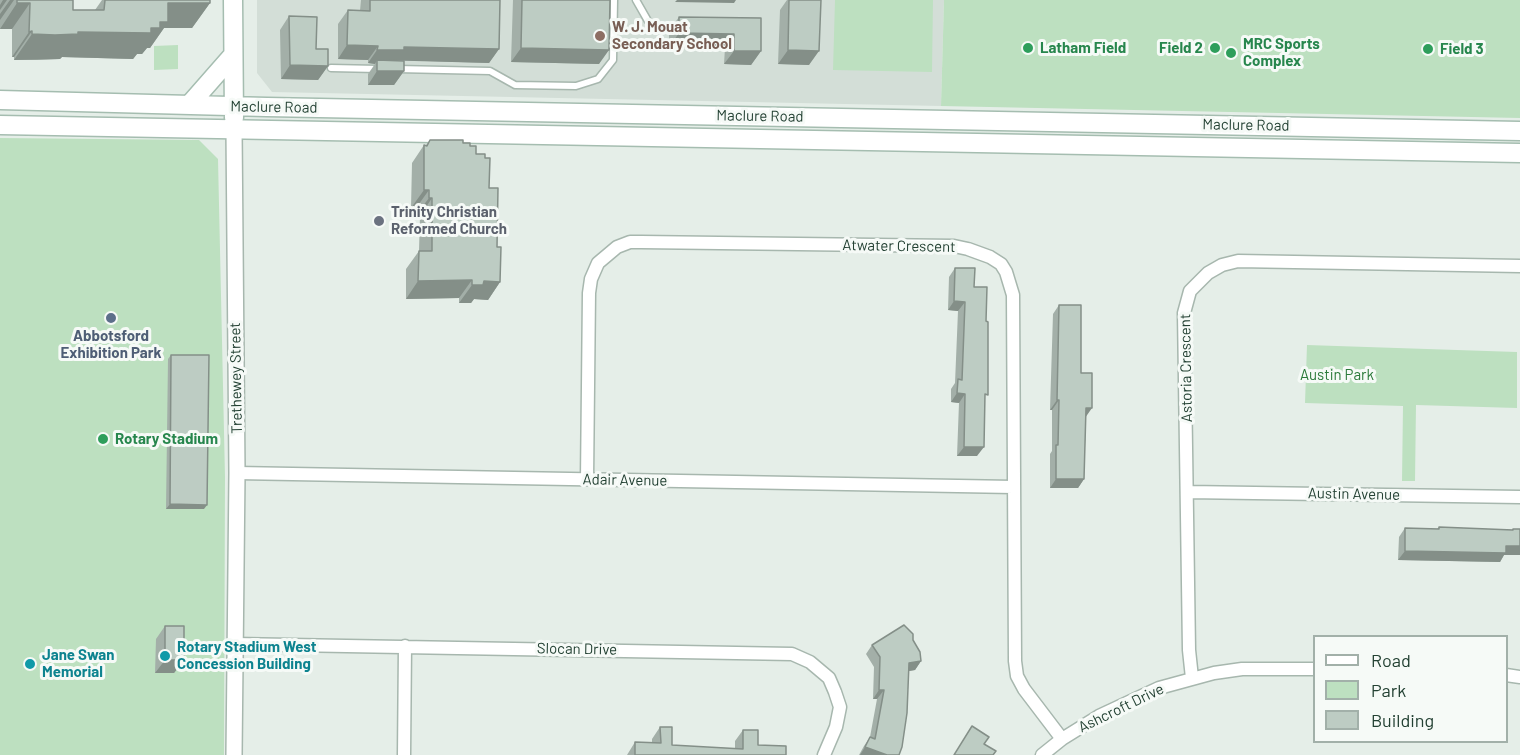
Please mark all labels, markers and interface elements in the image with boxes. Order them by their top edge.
place label: W. J. Mouat Secondary School [612,18,732,53]
marker: W. J. Mouat Secondary School [593,29,607,43]
place label: MRC Sports Complex [1243,35,1320,70]
place label: Latham Field [1040,39,1126,57]
place label: Field 2 [1159,39,1203,57]
place label: Field 3 [1440,40,1484,58]
marker: Latham Field [1021,41,1035,55]
marker: Field 2 [1208,41,1222,55]
marker: Field 3 [1421,42,1435,56]
marker: MRC Sports Complex [1224,46,1238,60]
street label: Maclure Road [230,97,318,117]
street label: Maclure Road [716,106,804,126]
street label: Maclure Road [1202,115,1290,135]
place label: Trinity Christian Reformed Church [391,203,507,238]
marker: Trinity Christian Reformed Church [372,214,386,228]
street label: Atwater Crescent [842,236,956,256]
marker: Abbotsford Exhibition Park [104,311,118,325]
street label: Astoria Crescent [1176,314,1196,422]
street label: Trethewey Street [226,322,246,434]
place label: Abbotsford Exhibition Park [61,327,161,362]
park label: Austin Park [1300,366,1374,384]
place label: Rotary Stadium [115,430,218,448]
marker: Rotary Stadium [96,432,110,446]
street label: Adair Avenue [582,470,668,490]
street label: Austin Avenue [1308,484,1400,504]
legend [1313,635,1508,743]
place label: Rotary Stadium West Concession Building [177,638,316,673]
street label: Slocan Drive [537,639,617,659]
place label: Jane Swan Memorial [42,646,114,681]
marker: Rotary Stadium West Concession Building [158,649,172,663]
text: Road [1371,649,1411,671]
marker: Jane Swan Memorial [23,657,37,671]
text: Park [1371,679,1406,701]
street label: Ashcroft Drive [1075,680,1167,736]
text: Building [1371,709,1434,731]

